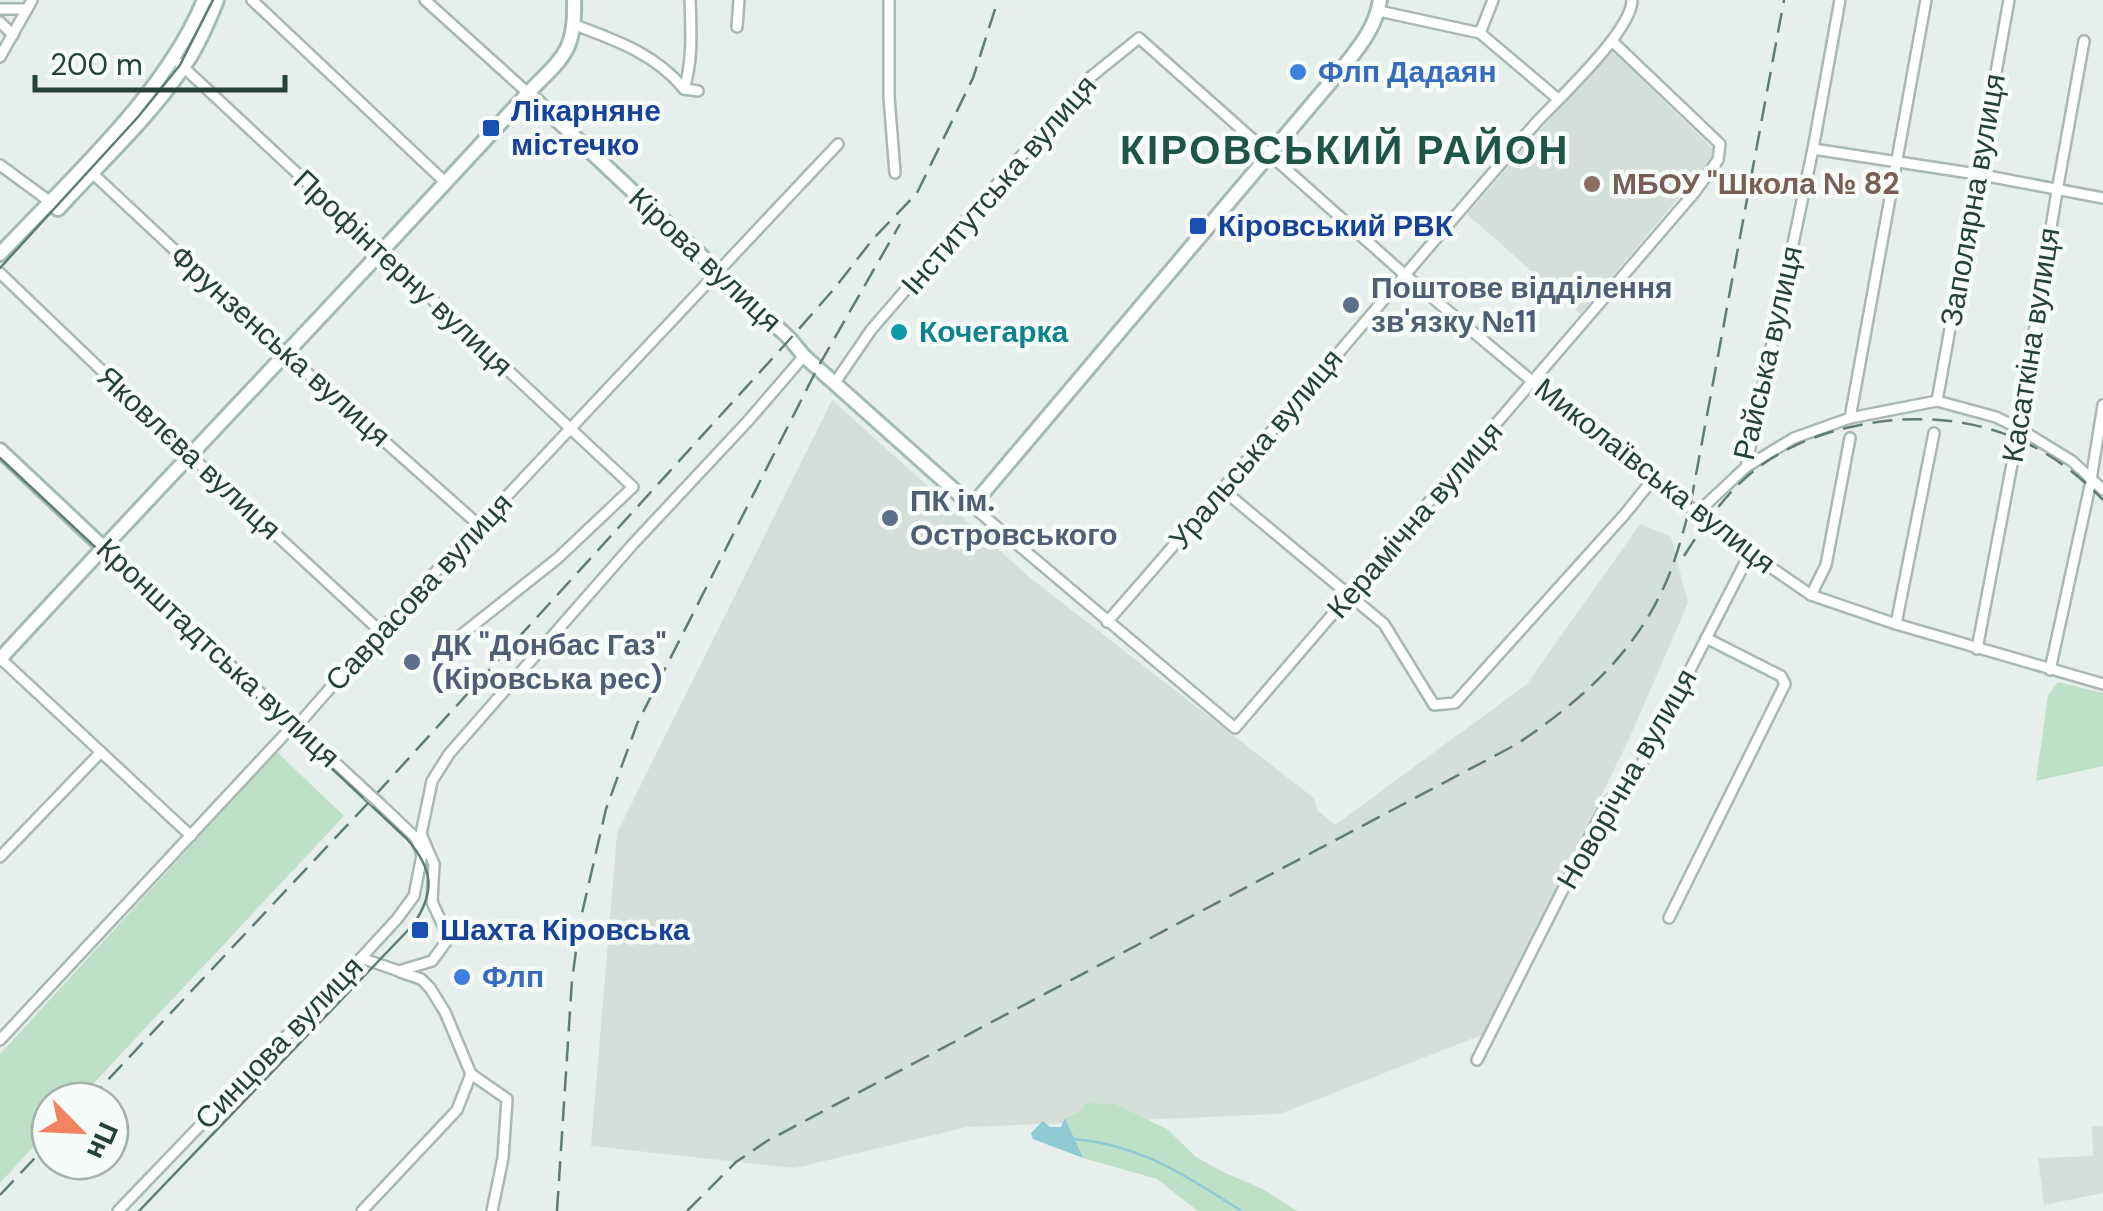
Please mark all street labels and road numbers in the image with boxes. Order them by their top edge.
street label: Інститутська вулиця [892,66,1105,303]
street label: Заполярна вулиця [1931,70,2014,329]
street label: Профінтерну вулиця [285,161,521,385]
street label: Кірова вулиця [621,179,790,340]
street label: Касаткіна вулиця [1993,225,2068,465]
street label: Фрунзенська вулиця [162,236,399,455]
street label: Райська вулиця [1724,242,1811,464]
street label: Уральська вулиця [1160,340,1351,557]
street label: Яковлєва вулиця [89,357,289,548]
street label: Миколаївська вулиця [1527,369,1784,582]
street label: Керамічна вулиця [1318,413,1511,626]
street label: Саврасова вулиця [317,484,521,699]
street label: Кронштадтська вулиця [88,530,348,776]
street label: Новорічна вулиця [1548,662,1705,896]
street label: Синцова вулиця [186,948,371,1138]

